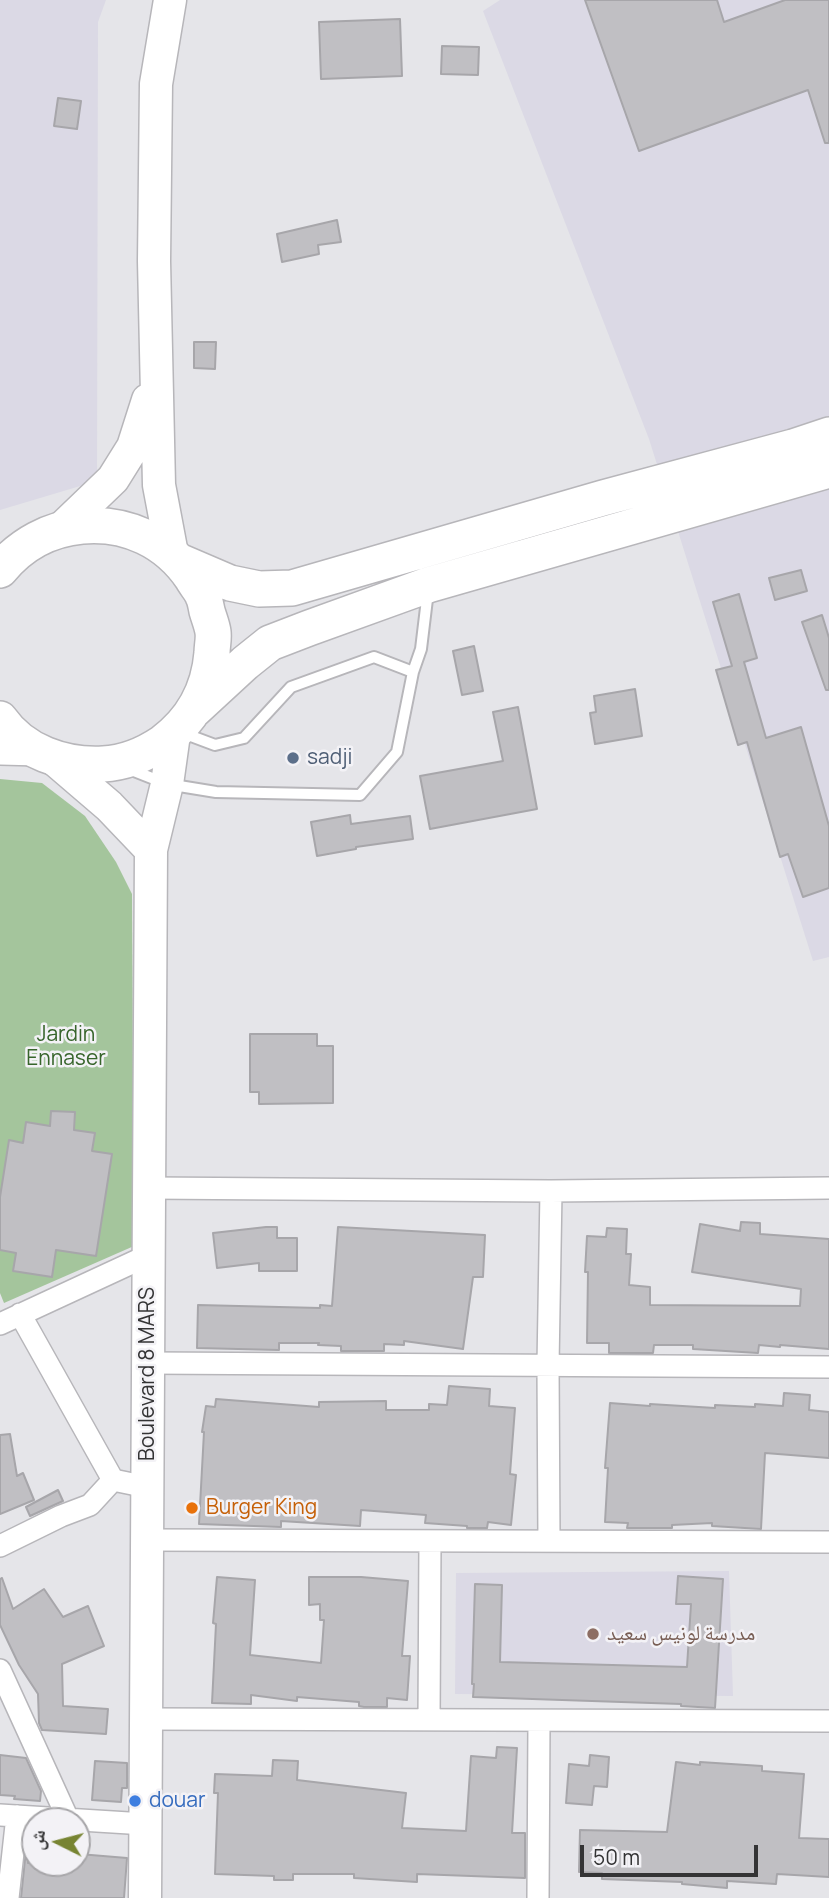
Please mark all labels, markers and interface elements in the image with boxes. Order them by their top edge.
place label: sadji [307,745,352,771]
marker: sadji [285,750,301,766]
park label: Jardin Ennaser [26,1022,106,1072]
street label: Boulevard 8 MARS [135,1287,161,1461]
place label: Burger King [206,1495,317,1521]
marker: Burger King [184,1500,200,1516]
place label: مدرسة لونيس سعيد [607,1621,755,1647]
marker: مدرسة لونيس سعيد [585,1626,601,1642]
place label: douar [149,1788,206,1814]
marker: douar [127,1793,143,1809]
north arrow [21,1807,91,1877]
text: ش [23,1829,51,1851]
scale bar [584,1832,762,1876]
text: 50 m [593,1843,640,1871]

